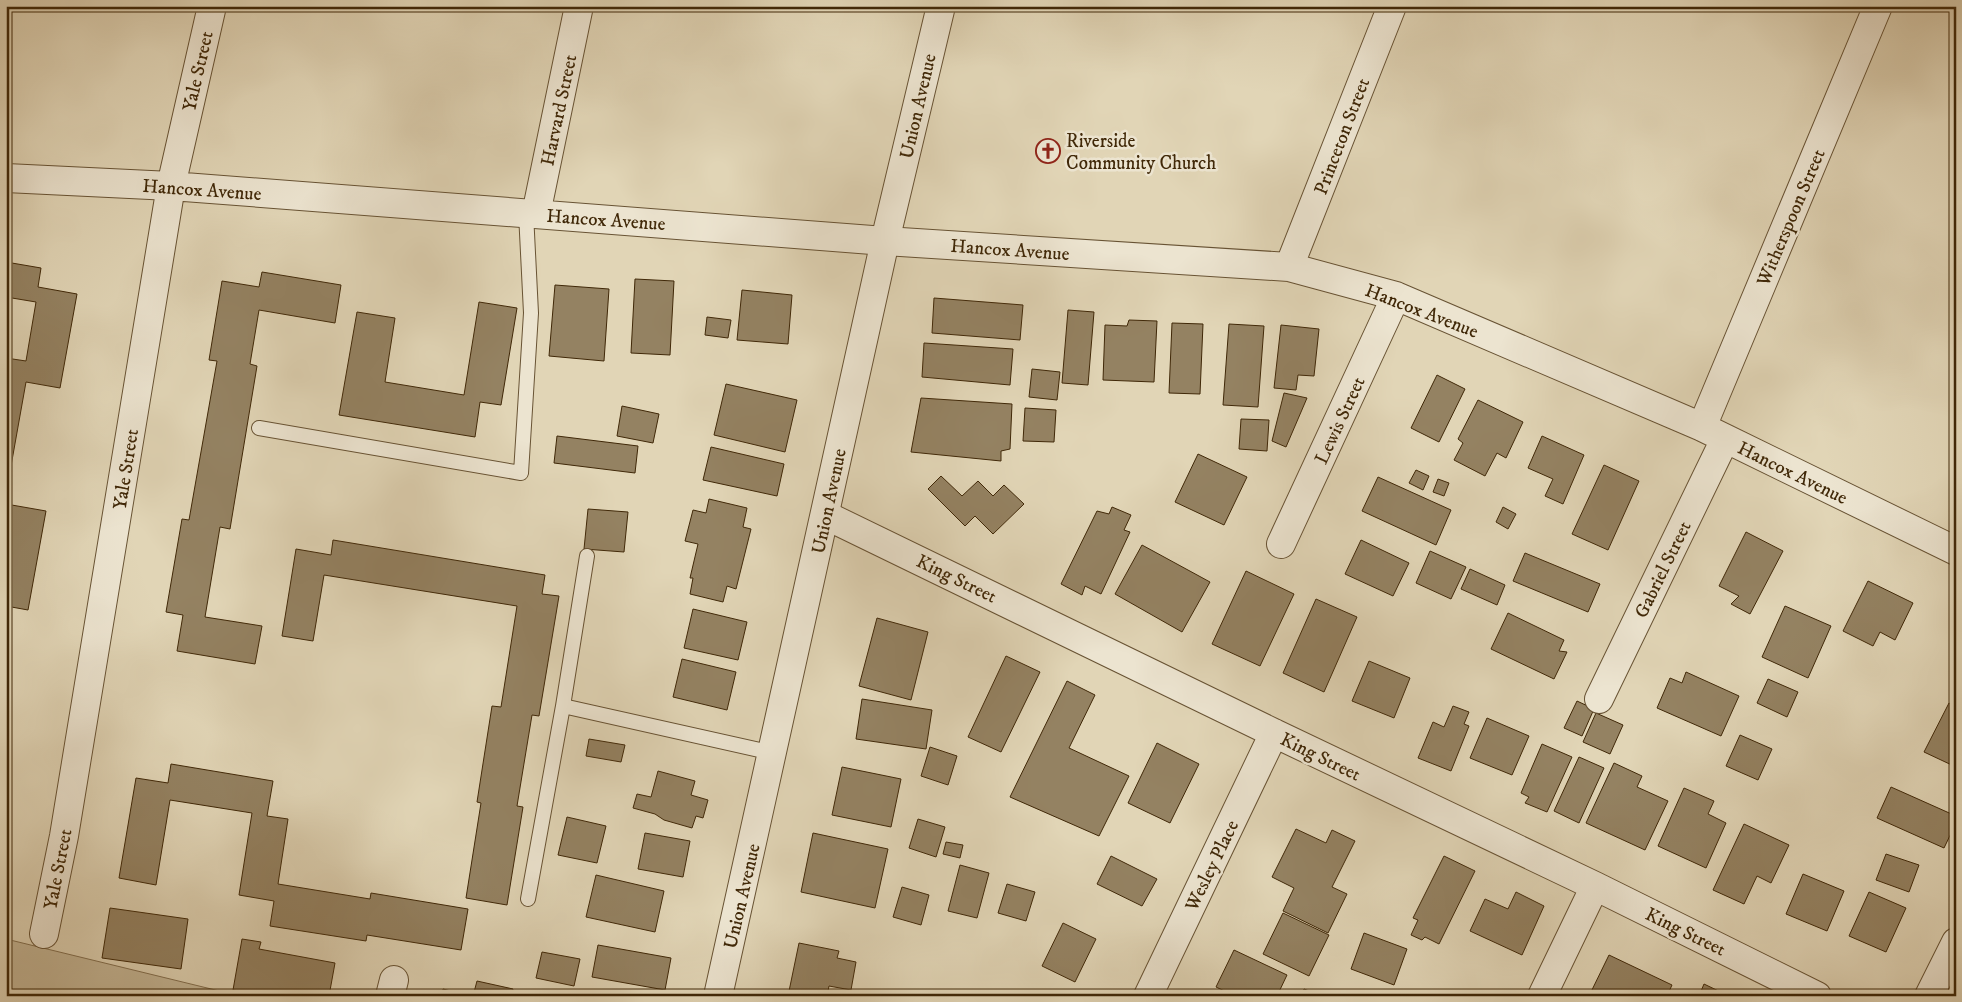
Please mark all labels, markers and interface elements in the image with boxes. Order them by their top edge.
street label: Yale Street [178,29,219,114]
street label: Union Avenue [895,51,942,161]
street label: Harvard Street [536,53,582,168]
street label: Princeton Street [1310,75,1375,198]
place label: Riverside Community Church [1066,130,1216,175]
church icon: Riverside Community Church [1035,138,1061,164]
street label: Witherspoon Street [1752,146,1831,290]
street label: Hancox Avenue [141,175,262,206]
street label: Hancox Avenue [545,205,666,236]
street label: Hancox Avenue [949,235,1070,266]
street label: Hancox Avenue [1362,279,1481,344]
street label: Lewis Street [1310,373,1371,468]
street label: Yale Street [109,427,144,511]
street label: Hancox Avenue [1734,437,1851,510]
street label: Union Avenue [807,446,852,556]
street label: Gabriel Street [1630,518,1697,622]
street label: King Street [912,550,1000,609]
street label: King Street [1276,728,1364,787]
street label: Wesley Place [1180,816,1244,916]
street label: Yale Street [39,827,78,911]
street label: Union Avenue [719,841,766,951]
street label: King Street [1641,903,1729,962]

